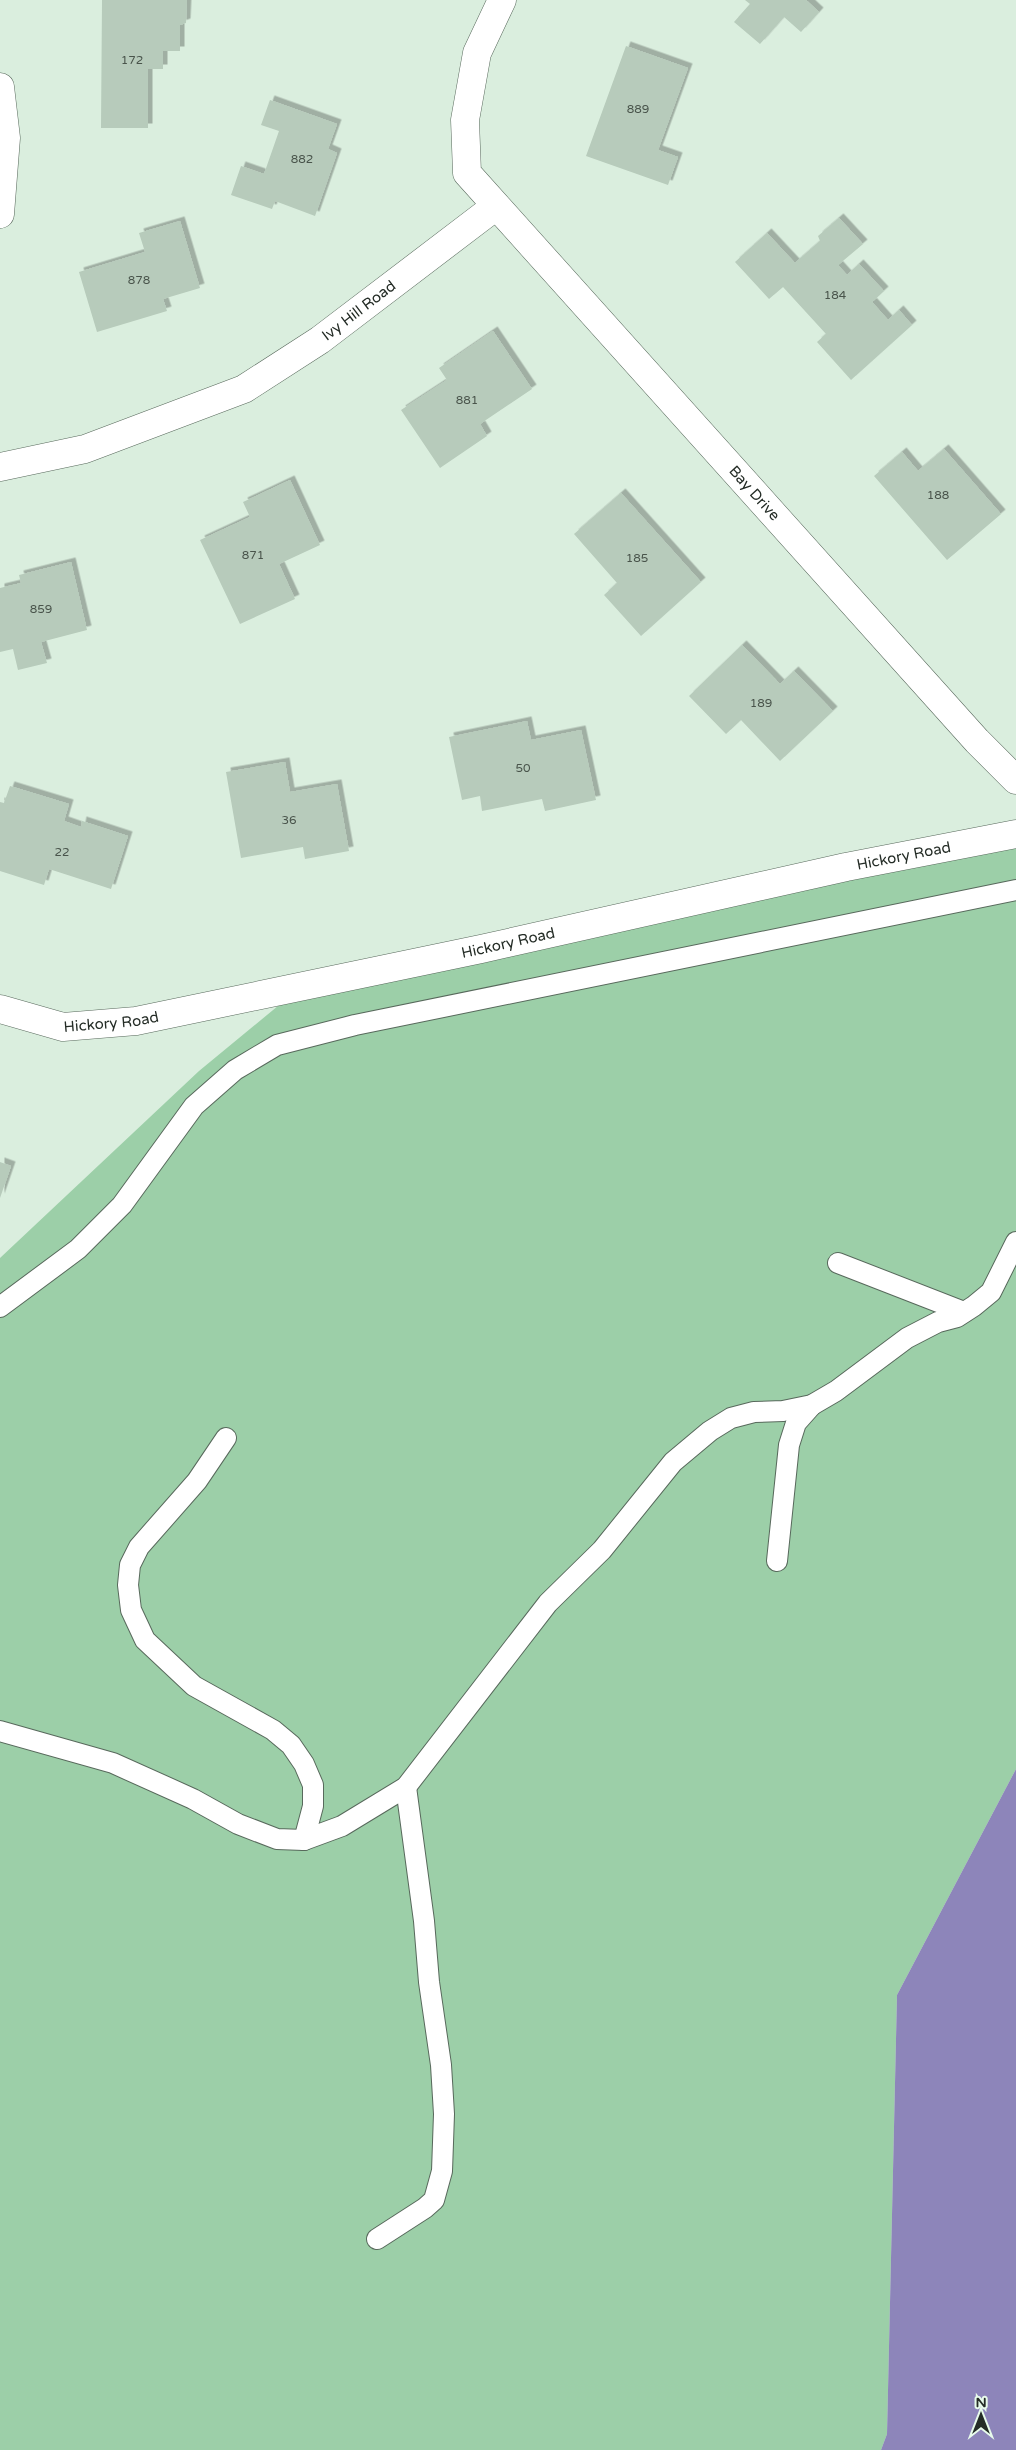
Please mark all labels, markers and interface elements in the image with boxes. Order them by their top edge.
house number: 172 [121,53,143,67]
house number: 889 [627,102,649,116]
house number: 882 [291,152,313,166]
house number: 878 [128,273,150,287]
street label: Ivy Hill Road [318,277,399,344]
house number: 184 [824,288,847,302]
house number: 881 [456,393,478,407]
street label: Bay Drive [725,462,784,524]
house number: 188 [927,488,949,502]
house number: 871 [242,548,264,562]
house number: 185 [626,551,648,565]
house number: 859 [30,602,52,616]
house number: 189 [750,696,772,710]
house number: 50 [515,761,531,775]
house number: 36 [281,813,297,827]
street label: Hickory Road [855,838,952,874]
house number: 22 [54,845,70,859]
street label: Hickory Road [460,924,557,962]
street label: Hickory Road [63,1007,160,1036]
north arrow [956,2390,1006,2440]
text: N [975,2394,987,2411]

